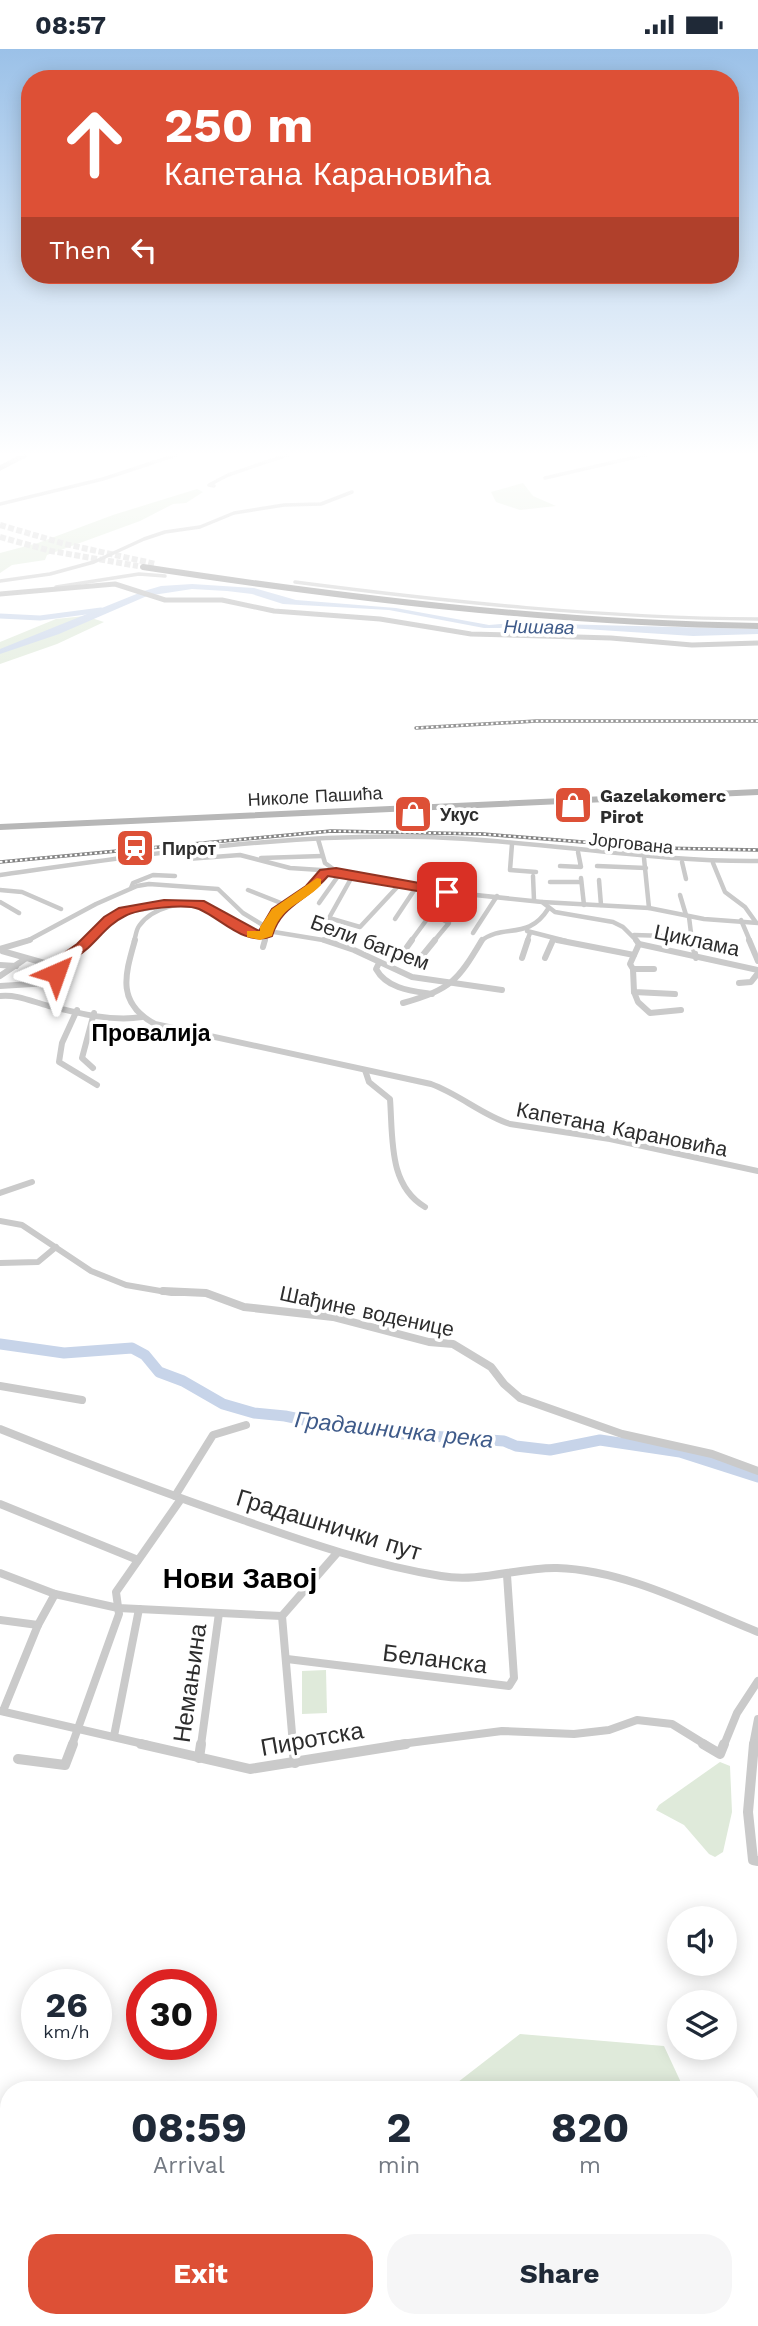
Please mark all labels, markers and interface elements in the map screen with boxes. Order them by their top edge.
text: 08:57 [35,10,106,40]
text: 250 m [164,96,313,154]
icon: ahead [49,98,140,189]
text: Капетана Карановића [164,155,491,193]
icon: left [125,231,163,269]
text: Then [49,235,111,265]
water label: Нишава [503,615,575,639]
street label: Николе Пашића [247,782,384,810]
shop icon: Gazelakomerc Pirot [552,784,594,826]
place label: Gazelakomerc Pirot [600,785,726,827]
shop icon: Укус [392,793,434,835]
place label: Укус [440,804,479,825]
station icon: Пирот [114,827,156,869]
street label: Јоргована [588,828,675,858]
place label: Пирот [162,838,217,859]
pin [417,862,477,922]
icon: arrive [428,873,466,911]
street label: Бели багрем [307,909,433,975]
street label: Циклама [652,919,742,961]
position arrow [19,936,93,1010]
district label: Провалија [91,1020,211,1047]
street label: Капетана Карановића [514,1096,730,1162]
street label: Шађине воденице [278,1280,456,1342]
water label: Градашничка река [293,1406,495,1454]
street label: Градашнички пут [233,1484,425,1566]
district label: Нови Завој [163,1562,317,1595]
street label: Немањина [168,1621,212,1744]
street label: Беланска [381,1639,490,1679]
street label: Пиротска [258,1716,366,1762]
map controls [667,1906,737,2060]
button: sound [667,1906,737,1976]
speed limit sign: 30 [126,1969,217,2060]
text: 26 [45,1984,88,2026]
button: layers [667,1990,737,2060]
text: km/h [43,2021,90,2042]
text: 08:59 [131,2103,247,2152]
text: 2 [386,2103,412,2152]
text: 820 [551,2103,629,2152]
text: Arrival [153,2152,225,2179]
text: min [378,2152,420,2179]
text: m [579,2152,601,2179]
button: Exit [28,2234,373,2314]
button: Share [387,2234,732,2314]

